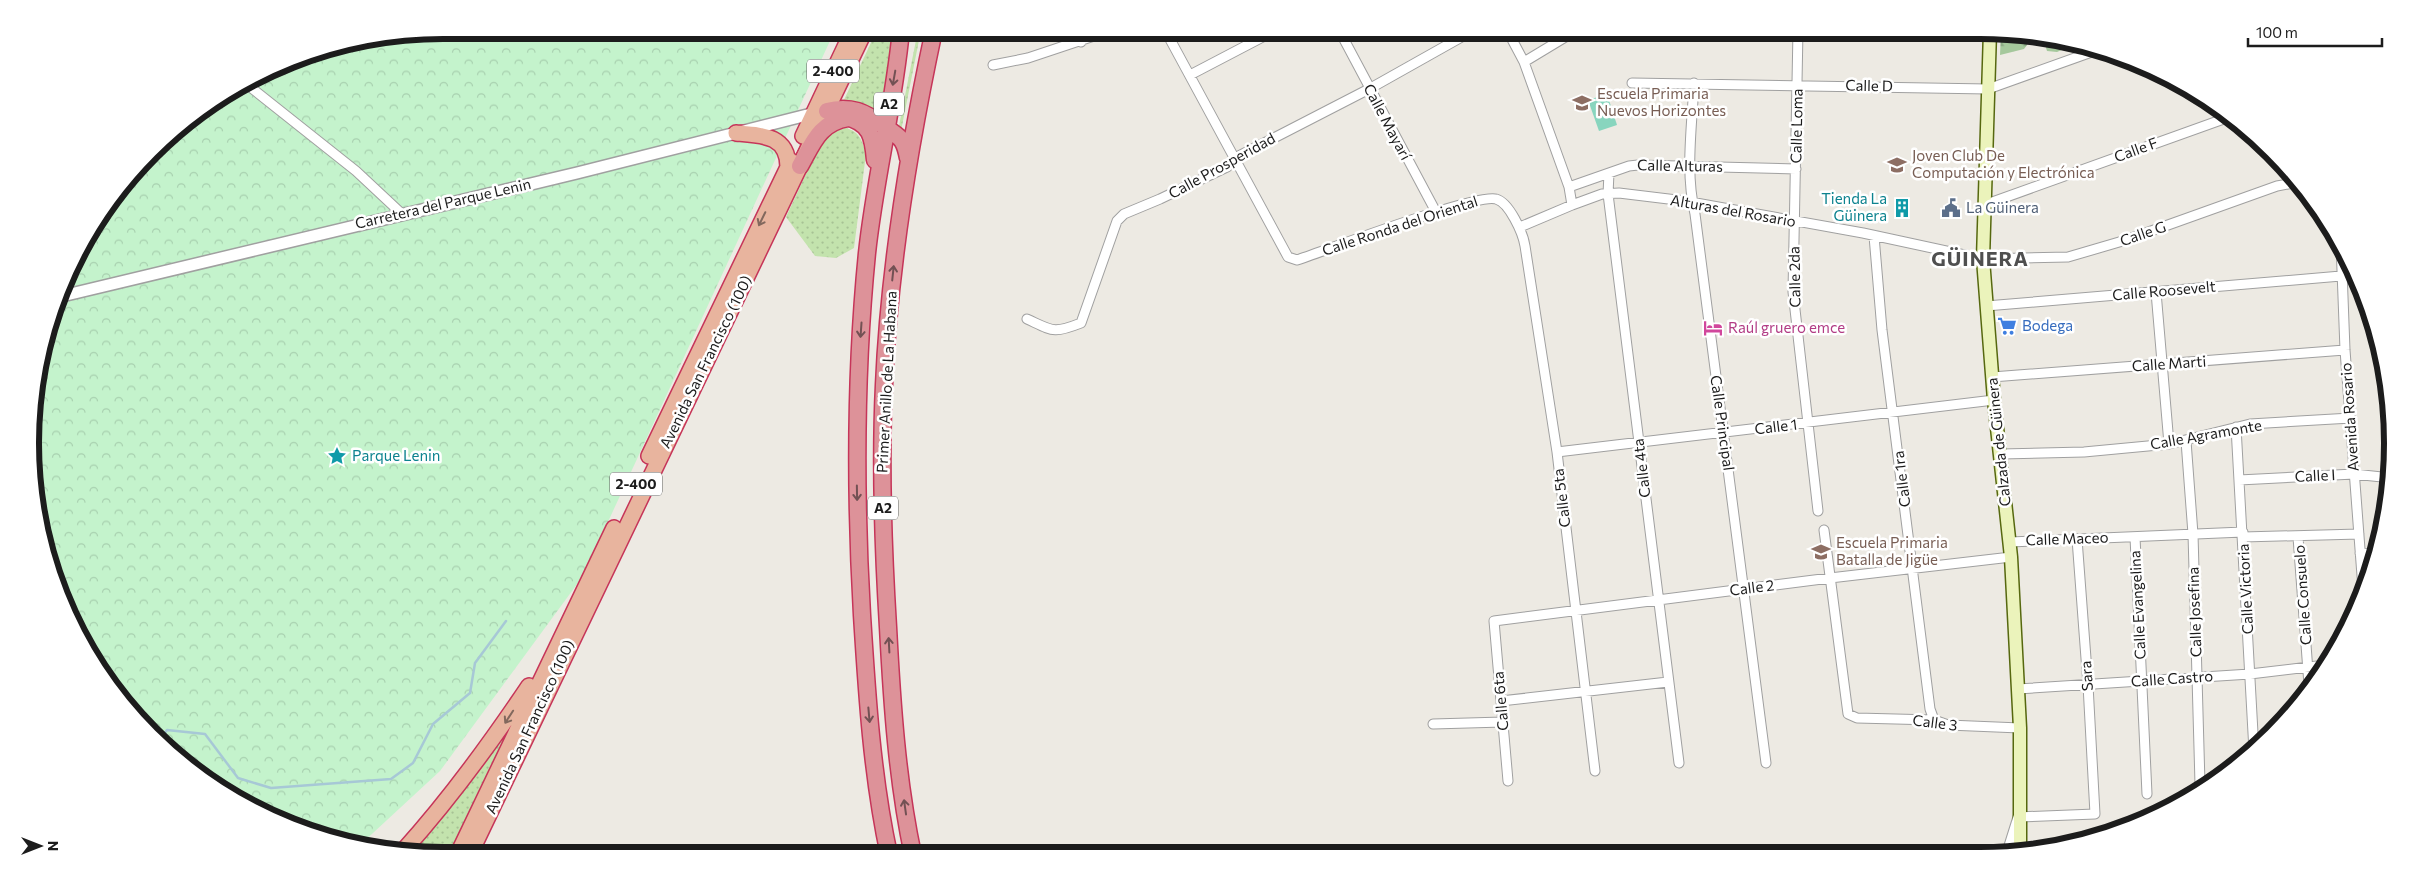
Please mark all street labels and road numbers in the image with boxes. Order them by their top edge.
road number: 2-400 [807,59,859,82]
street label: Calle D [1845,76,1893,94]
street label: Calle Mayarí [1360,80,1416,164]
street label: Calle Loma [1786,88,1806,164]
road number: A2 [874,92,904,116]
street label: Calle Prosperidad [1165,128,1278,202]
street label: Calle F [2111,133,2160,165]
street label: Calle Alturas [1637,155,1723,175]
street label: Carretera del Parque Lenin [353,174,532,232]
street label: Alturas del Rosario [1669,190,1797,230]
street label: Calle Ronda del Oriental [1320,191,1480,259]
street label: Calle G [2117,217,2168,249]
street label: Calle 2da [1784,246,1804,308]
street label: Avenida San Francisco (100) [655,272,755,451]
street label: Calle Roosevelt [2111,277,2216,303]
street label: Primer Anillo de La Habana [872,290,900,473]
street label: Calle Marti [2131,351,2207,375]
street label: Avenida Rosario [2336,362,2362,472]
street label: Calle Principal [1707,374,1739,472]
street label: Calzada de Güinera [1982,377,2014,507]
street label: Calle 1 [1753,414,1798,438]
street label: Calle Agramonte [2149,415,2263,453]
street label: Calle 4ta [1628,437,1654,499]
street label: Calle 1ra [1889,450,1913,508]
street label: Calle I [2294,465,2336,485]
street label: Calle 5ta [1548,468,1574,529]
road number: 2-400 [610,472,662,496]
road number: A2 [868,496,898,520]
street label: Calle Maceo [2025,528,2109,548]
street label: Calle Victoria [2234,543,2256,635]
street label: Calle Consuelo [2290,544,2314,646]
street label: Calle Evangelina [2125,550,2149,660]
street label: Calle Josefina [2183,566,2205,658]
street label: Calle 2 [1729,575,1775,599]
street label: Avenida San Francisco (100) [481,637,577,816]
street label: Sara [2076,660,2096,692]
street label: Calle Castro [2130,666,2214,690]
street label: Calle 6ta [1488,671,1512,732]
street label: Calle 3 [1912,710,1959,734]

